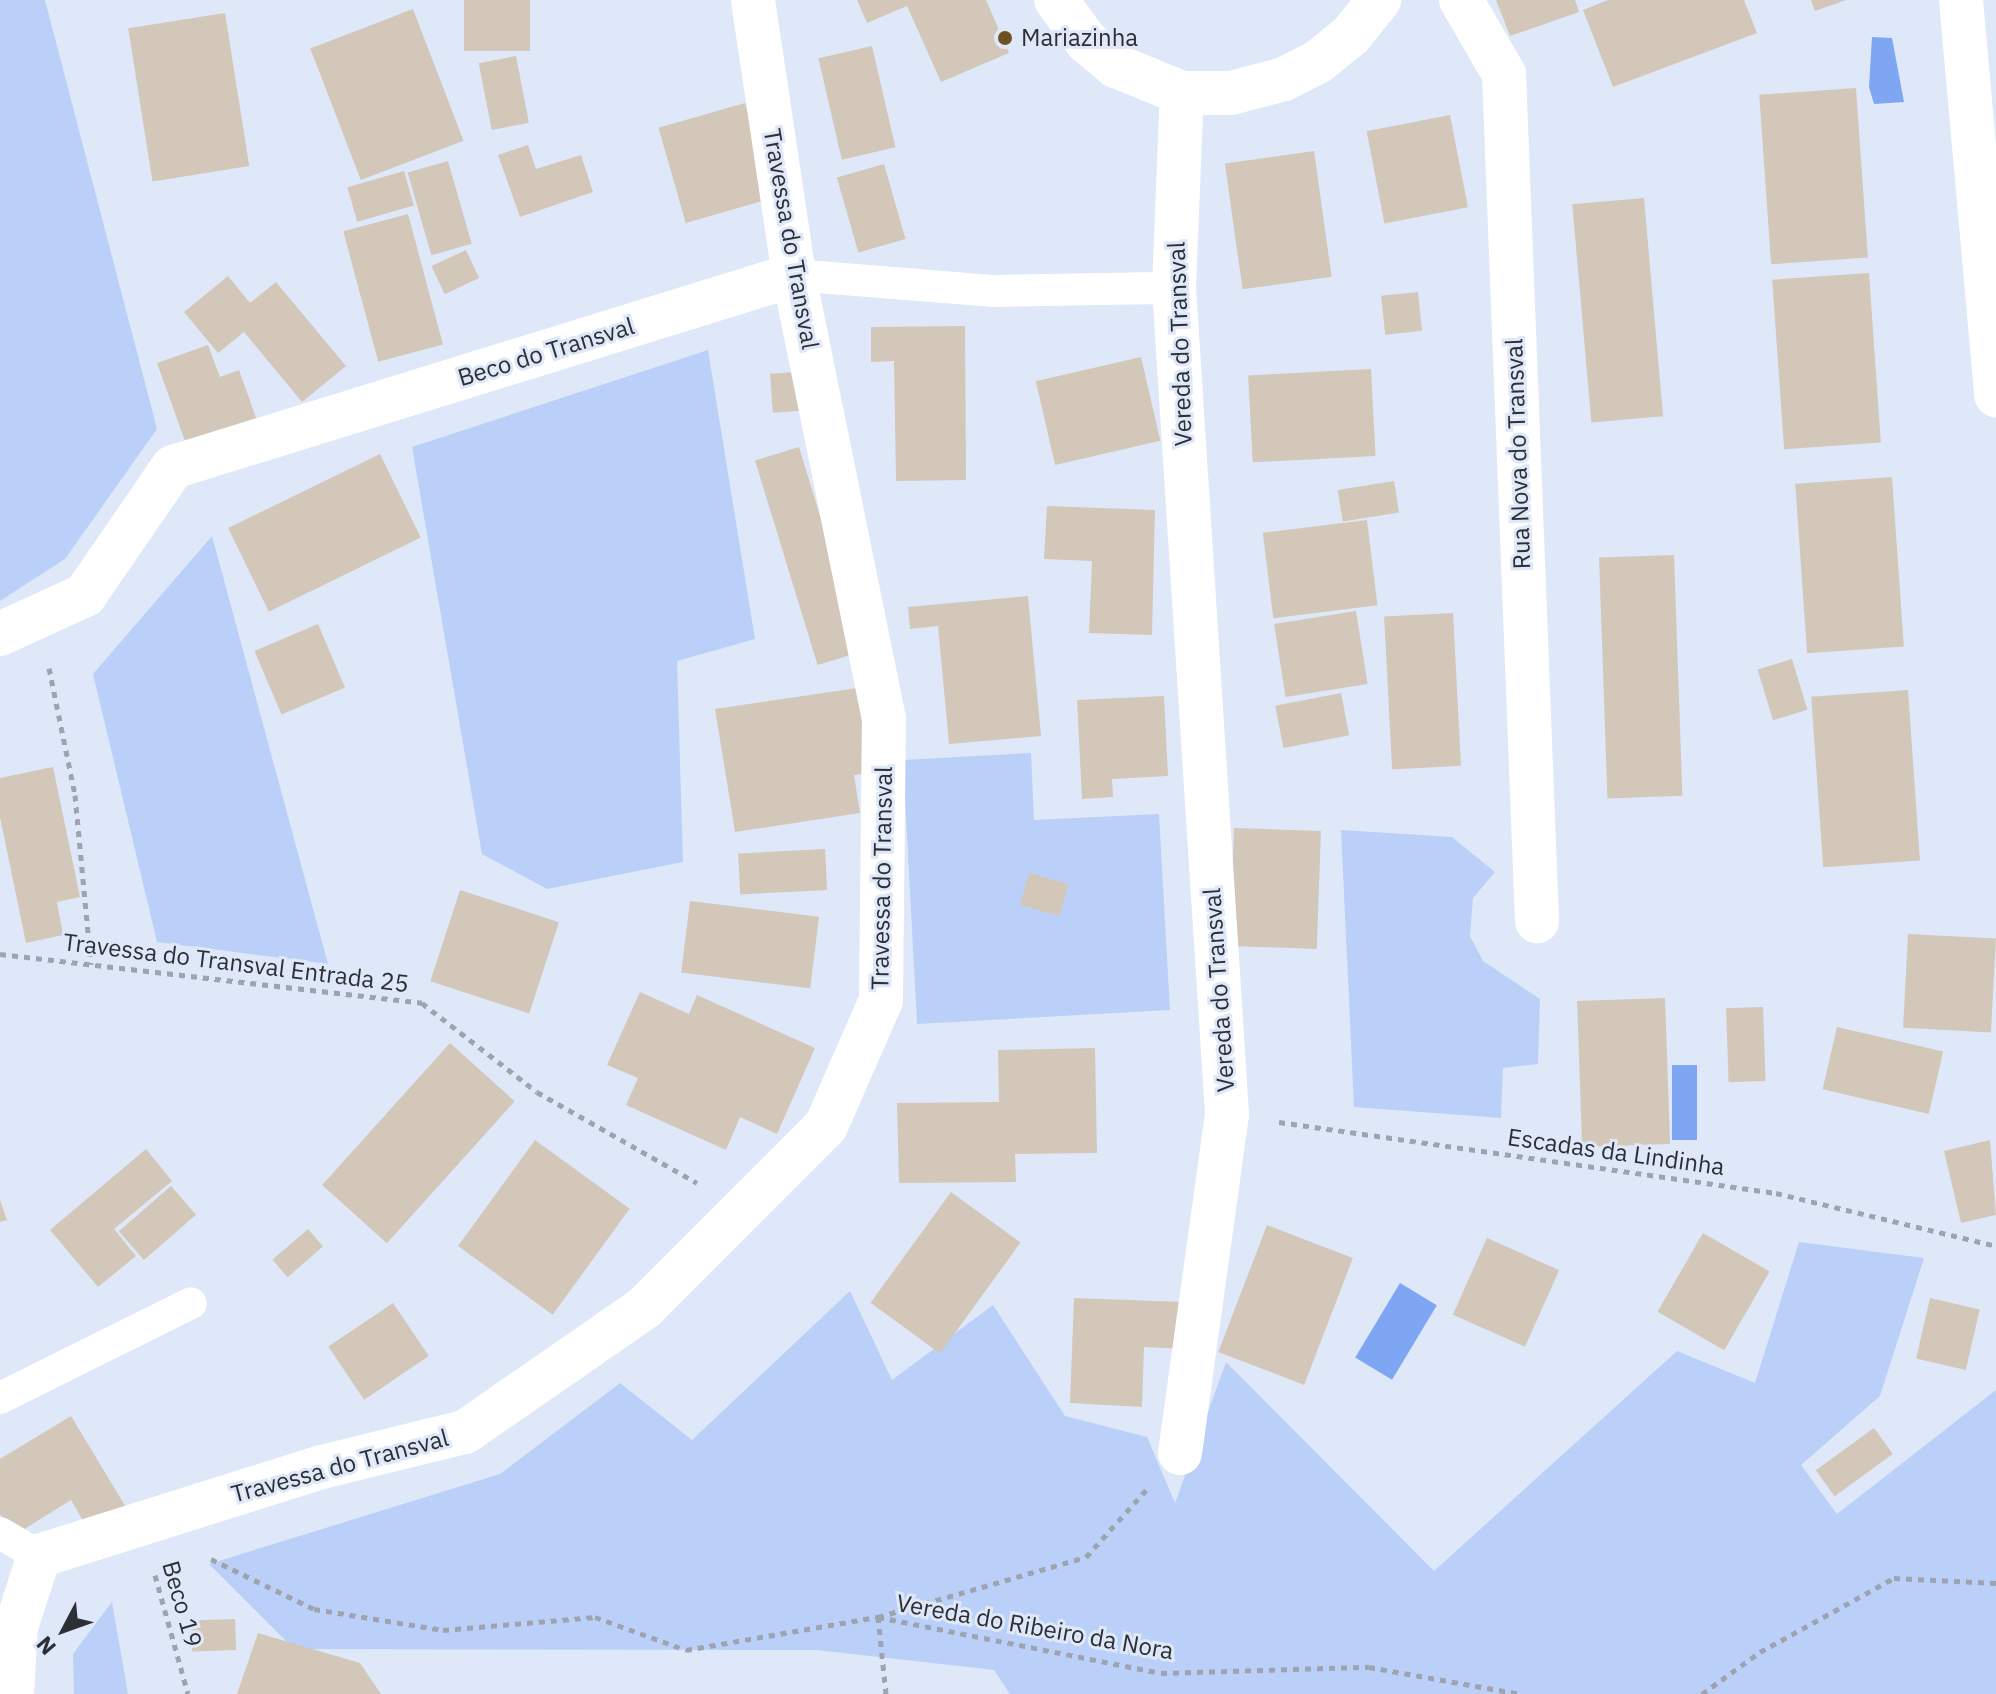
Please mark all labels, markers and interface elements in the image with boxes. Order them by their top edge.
place label: Mariazinha [1021,24,1138,52]
marker: Mariazinha [996,29,1014,47]
street label: Travessa do Transval [757,126,825,352]
street label: Vereda do Transval [1162,241,1198,447]
street label: Beco do Transval [454,311,638,393]
street label: Rua Nova do Transval [1500,338,1536,570]
street label: Travessa do Transval [866,766,898,990]
street label: Vereda do Transval [1198,887,1240,1093]
street label: Travessa do Transval Entrada 25 [62,927,410,999]
street label: Escadas da Lindinha [1506,1123,1726,1181]
street label: Travessa do Transval [228,1423,452,1509]
street label: Beco 19 [156,1557,208,1651]
street label: Vereda do Ribeiro da Nora [894,1588,1176,1666]
north arrow [24,1590,104,1670]
text: N [29,1631,62,1662]

